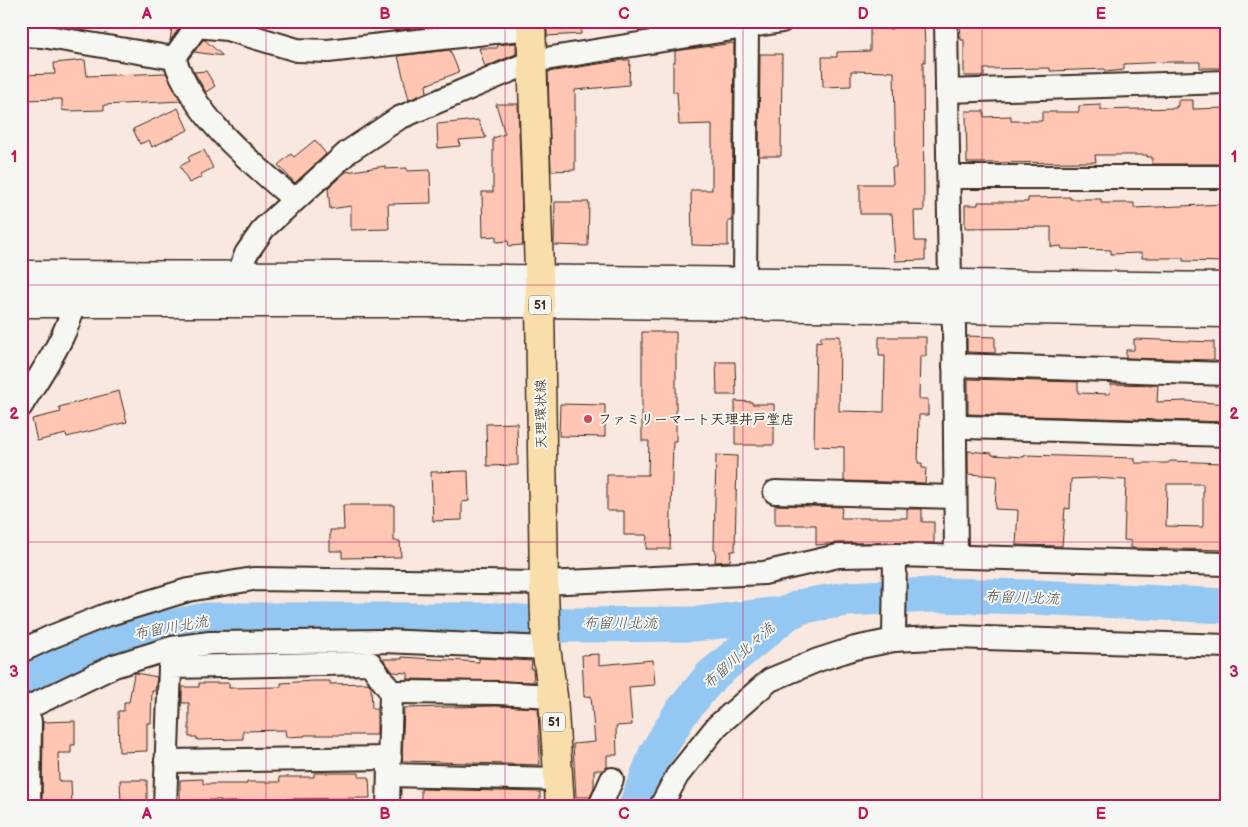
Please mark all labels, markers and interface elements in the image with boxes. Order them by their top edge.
text: A [141,5,152,24]
text: B [379,5,391,24]
text: C [618,5,630,24]
text: D [857,5,869,24]
text: E [1096,5,1106,24]
text: 1 [11,148,17,167]
text: 1 [1231,148,1237,167]
road number: 51 [529,296,551,314]
street label: 天理環状線 [532,379,550,449]
text: 2 [9,405,19,424]
text: 2 [1229,405,1239,424]
place label: ファミリーマート天理井戸堂店 [598,411,795,428]
marker: ファミリーマート天理井戸堂店 [582,413,594,425]
water label: 布留川北流 [984,587,1061,609]
water label: 布留川北流 [132,612,211,644]
water label: 布留川北流 [582,614,658,633]
water label: 布留川北々流 [699,618,780,693]
text: 3 [9,663,19,682]
text: 3 [1229,663,1239,682]
road number: 51 [543,712,565,732]
text: A [141,805,152,824]
text: B [379,805,391,824]
text: C [618,805,630,824]
text: D [857,805,869,824]
text: E [1096,805,1106,824]

